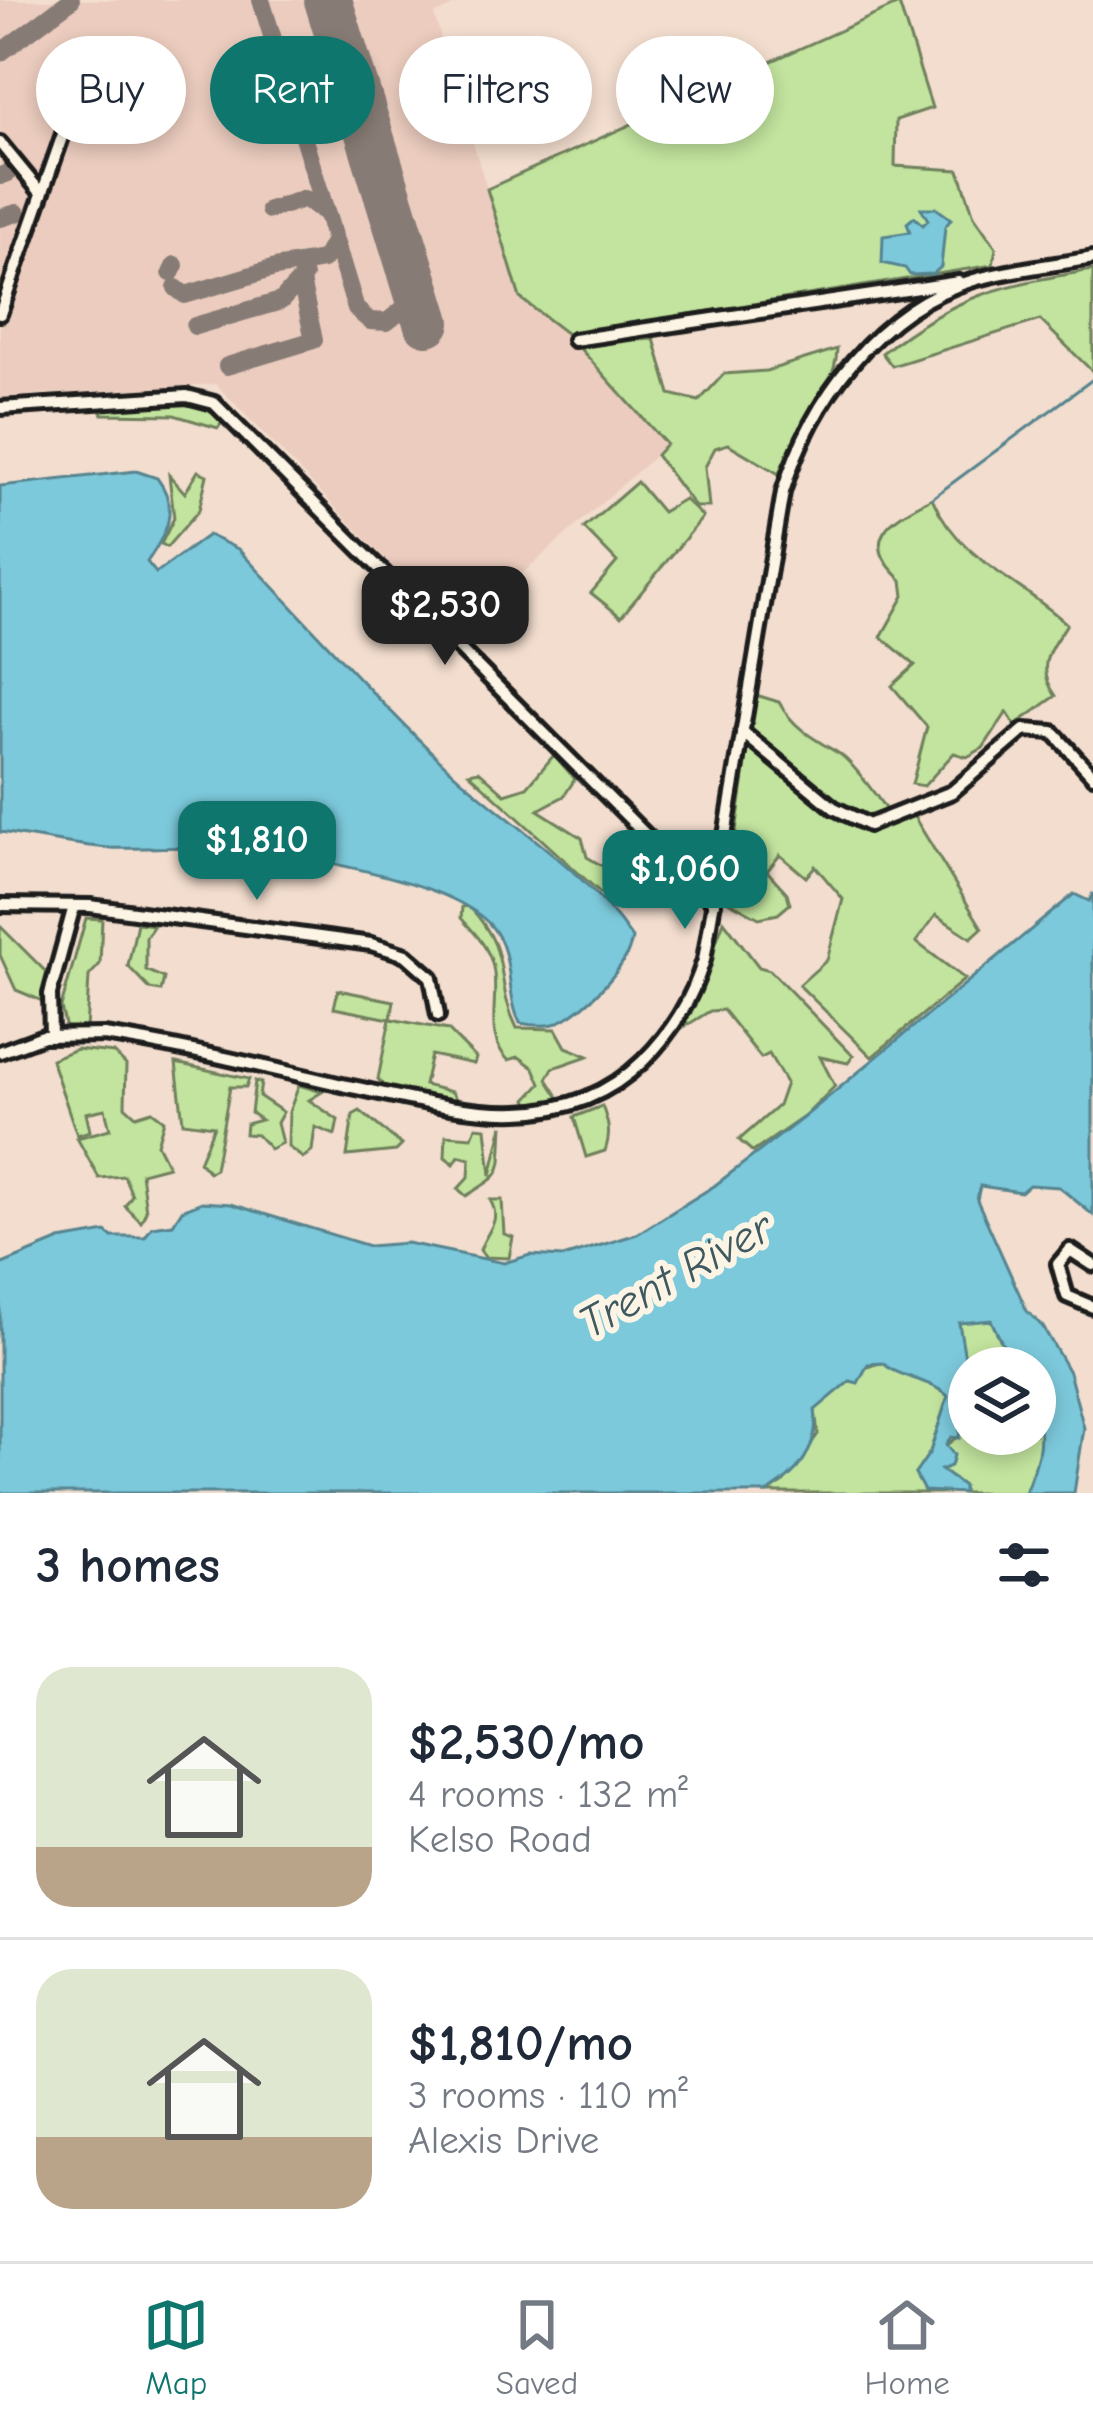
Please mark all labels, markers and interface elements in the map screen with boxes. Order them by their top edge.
chip: Buy [36,36,186,144]
chip: Rent [210,36,375,144]
chip: Filters [399,36,592,144]
chip: New [616,36,774,144]
pin: $2,530 [347,566,543,668]
text: $2,530 [389,582,501,627]
pin: $1,810 [159,801,355,903]
text: $1,810 [205,817,309,862]
pin: $1,060 [587,830,783,932]
text: $1,060 [629,846,741,891]
water label: Trent River [570,1200,783,1349]
map controls [948,1347,1056,1455]
button: layers [948,1347,1056,1455]
icon: filters [991,1532,1057,1598]
text: 3 homes [36,1536,220,1595]
text: $2,530/mo [408,1713,645,1772]
icon: home [132,1715,276,1859]
text: 4 rooms · 132 m² [408,1772,688,1817]
text: Kelso Road [408,1817,592,1862]
text: $1,810/mo [408,2014,633,2073]
icon: home [132,2017,276,2161]
text: 3 rooms · 110 m² [408,2073,688,2118]
text: Alexis Drive [408,2118,599,2163]
tab: Map [143,2292,209,2402]
tab: Saved [496,2292,578,2402]
tab: Home [865,2292,950,2402]

